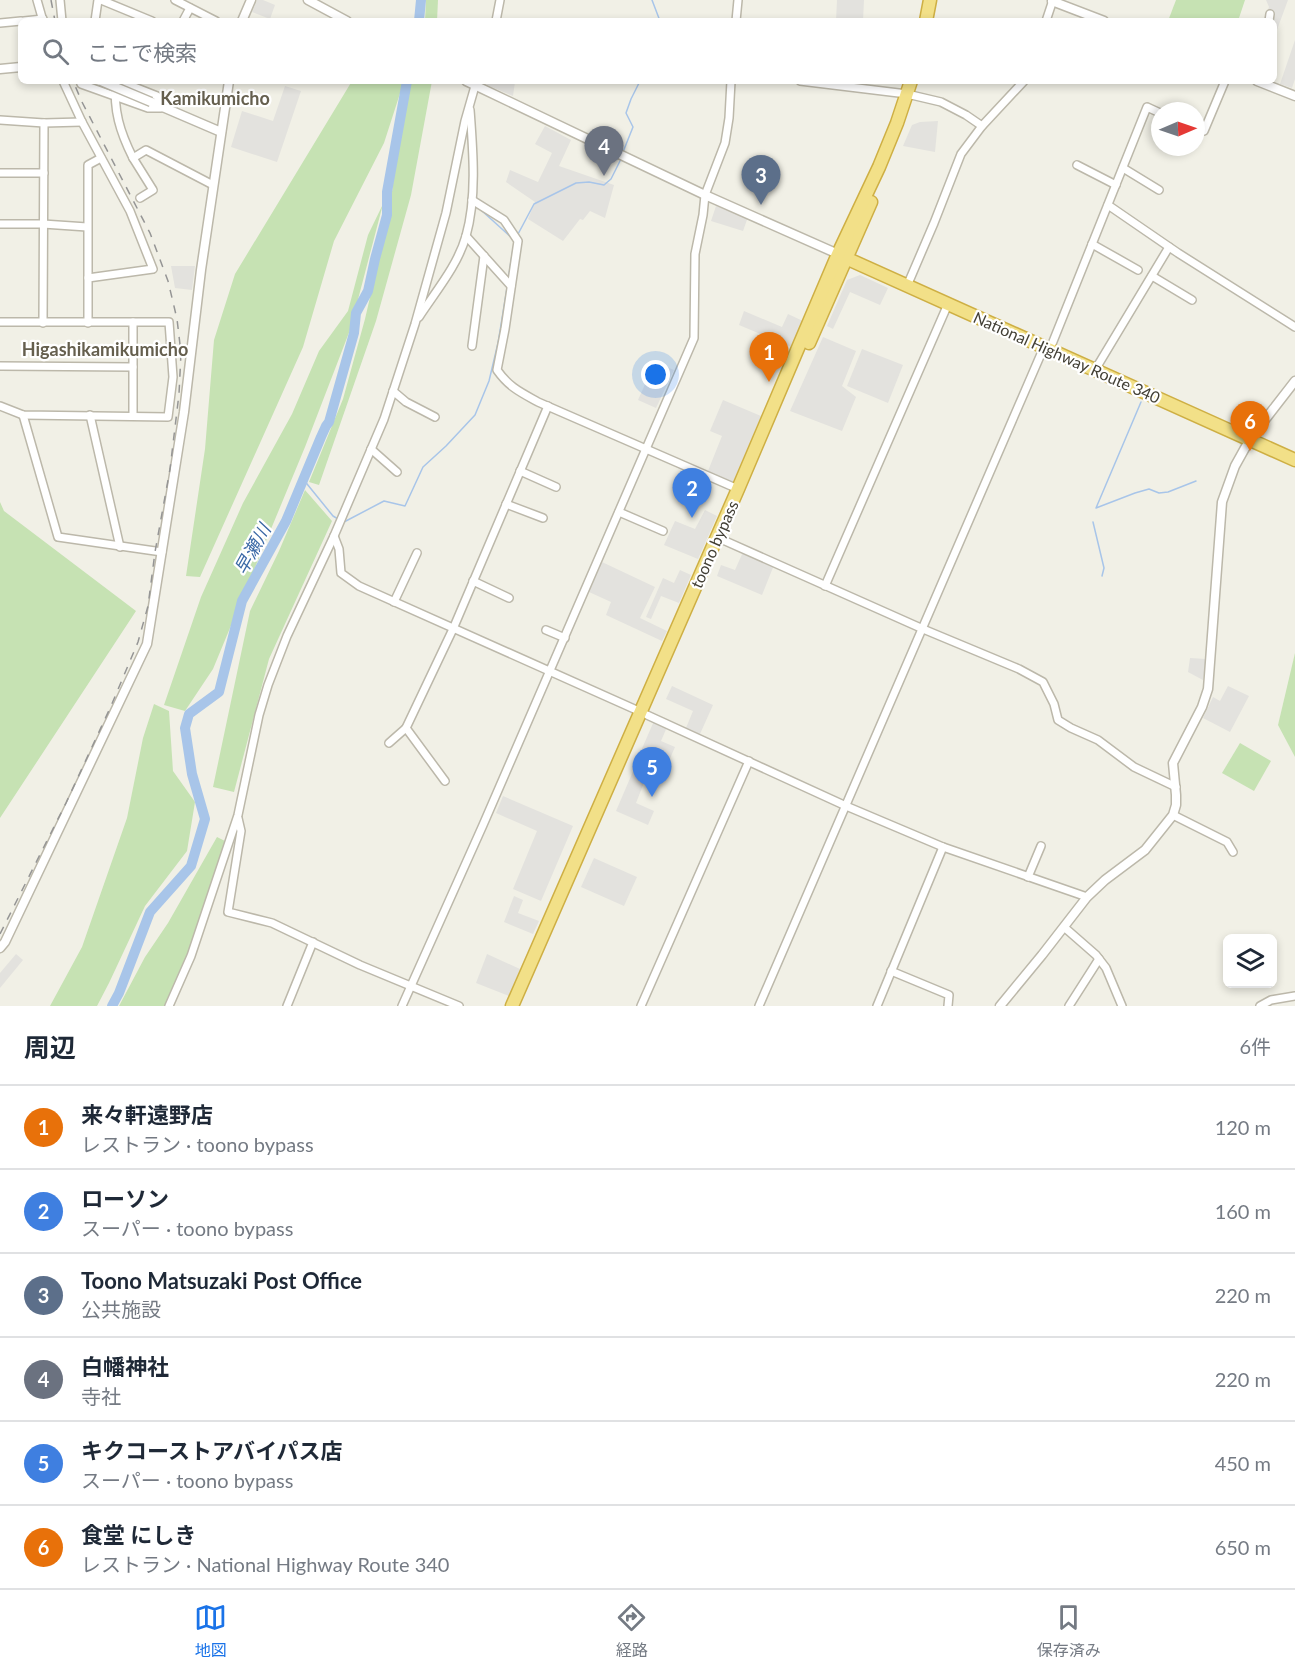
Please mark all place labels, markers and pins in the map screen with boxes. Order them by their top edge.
pin: 4 [584,126,624,176]
pin: 3 [742,156,780,205]
pin: 1 [750,332,788,382]
pin: 6 [1230,402,1270,451]
pin: 2 [672,468,712,518]
pin: 5 [632,748,672,797]

